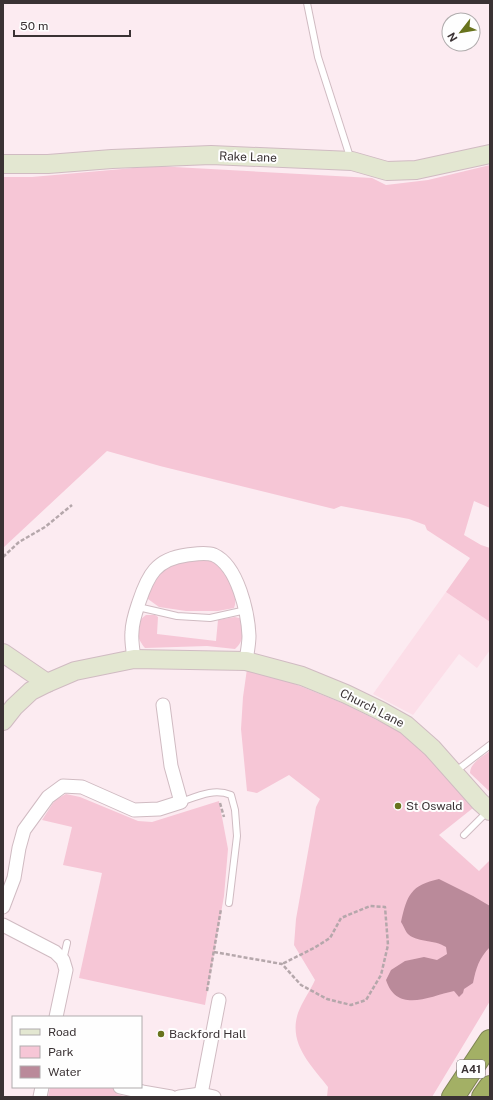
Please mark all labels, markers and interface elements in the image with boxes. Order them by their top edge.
scale bar [14,12,130,38]
north arrow [441,12,481,52]
text: 50 m [20,19,48,33]
text: N [445,30,460,44]
street label: Rake Lane [219,149,277,165]
street label: Church Lane [338,686,407,730]
place label: St Oswald [406,799,463,813]
marker: St Oswald [393,801,403,811]
legend [12,1016,142,1088]
text: Road [48,1025,76,1039]
place label: Backford Hall [169,1027,246,1041]
marker: Backford Hall [156,1029,166,1039]
text: Park [48,1045,74,1059]
road number: A41 [457,1060,485,1078]
text: Water [48,1065,82,1079]

